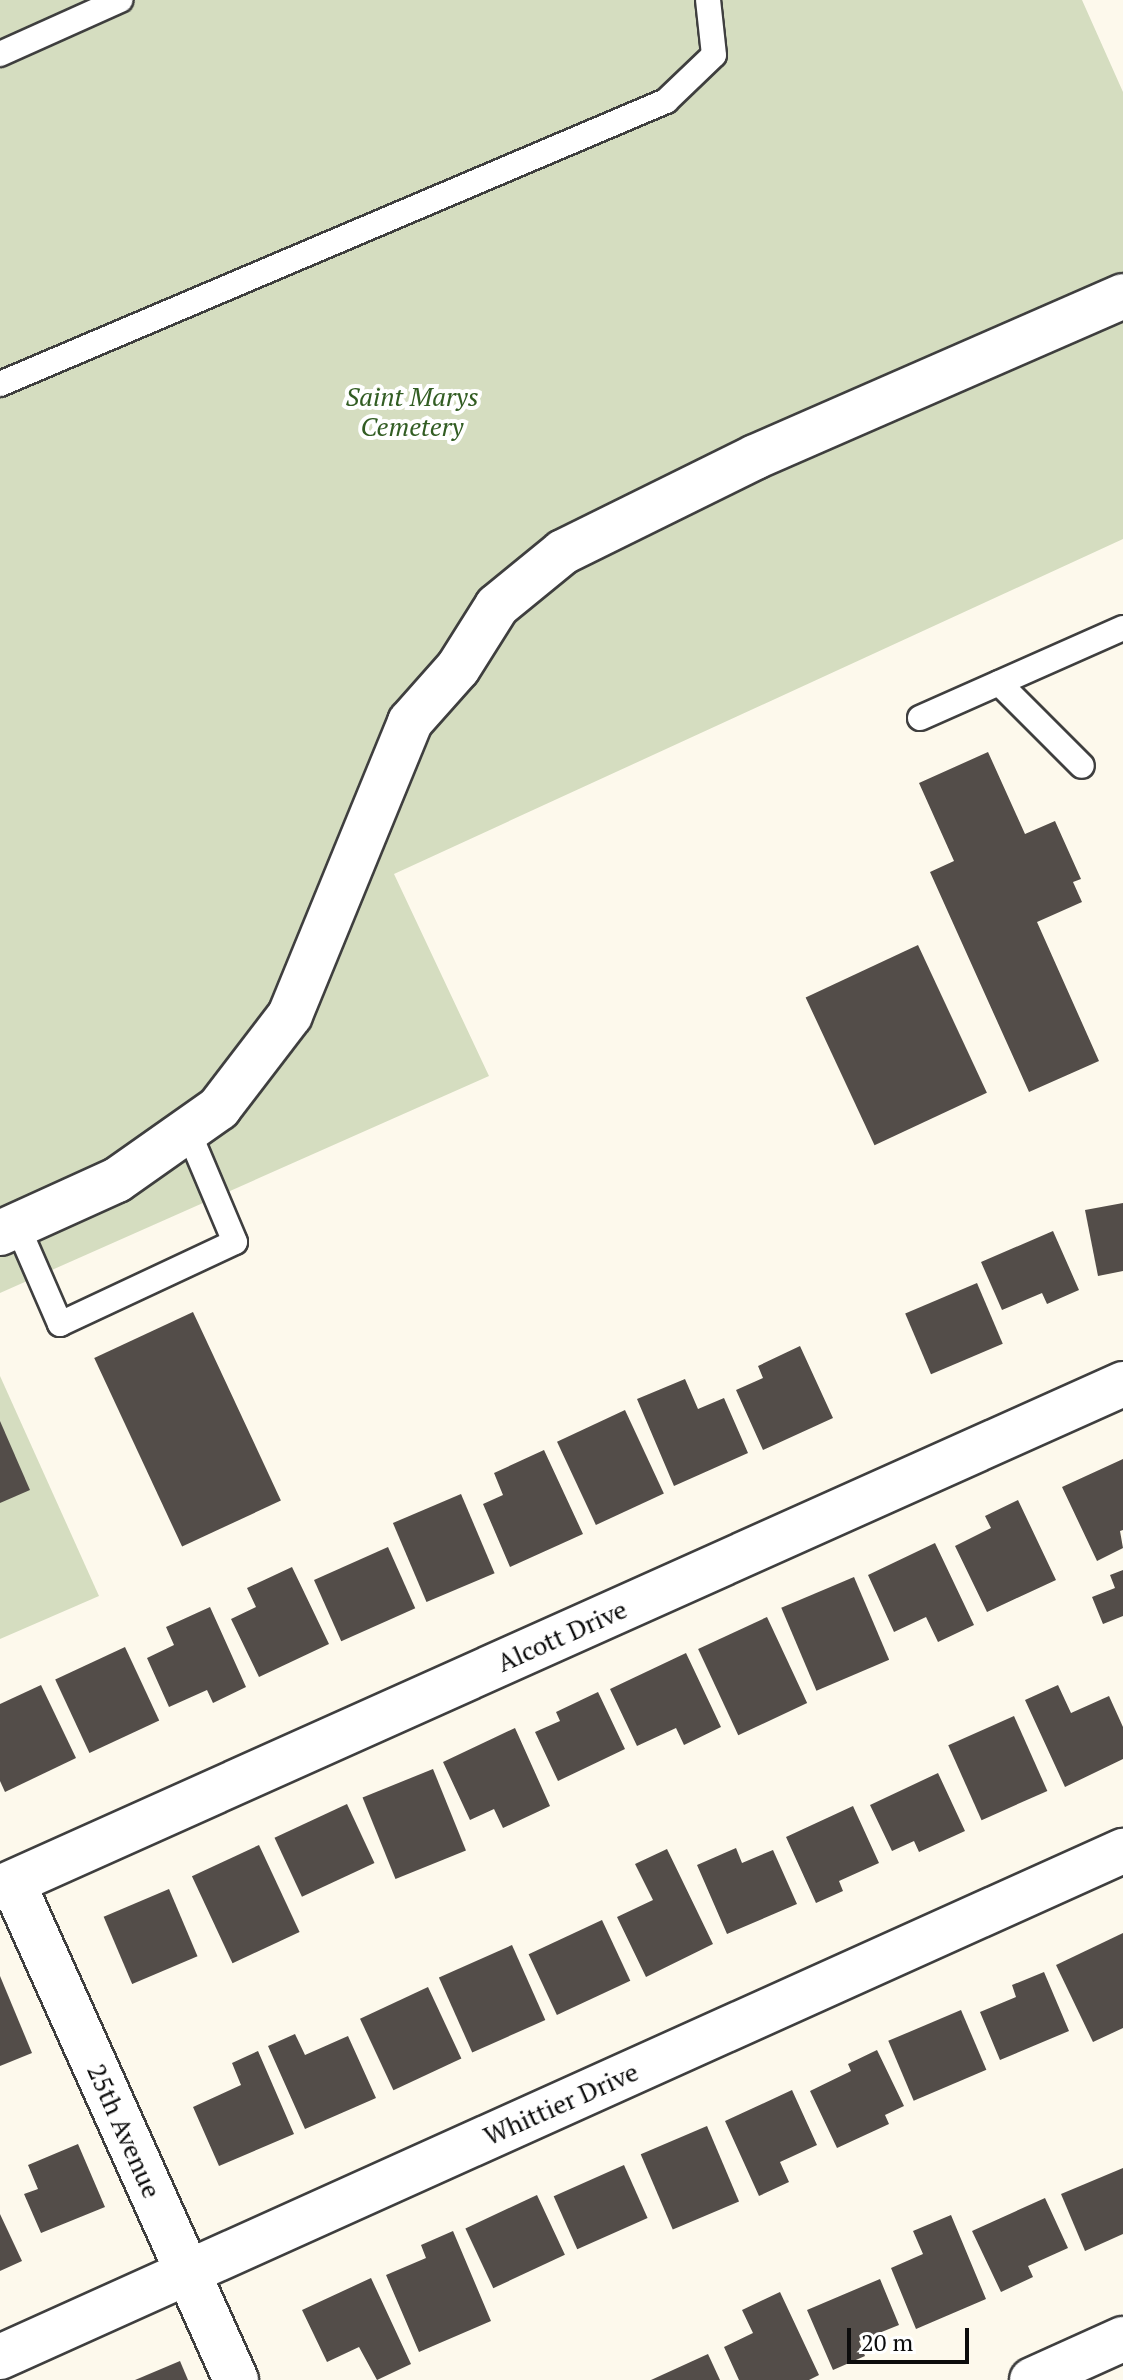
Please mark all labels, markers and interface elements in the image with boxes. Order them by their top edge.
park label: Saint Marys Cemetery [345,381,479,442]
street label: Alcott Drive [492,1593,632,1679]
street label: Whittier Drive [479,2056,643,2152]
street label: 25th Avenue [80,2059,168,2203]
scale bar [851,2312,973,2362]
text: 20 m [861,2326,913,2358]

